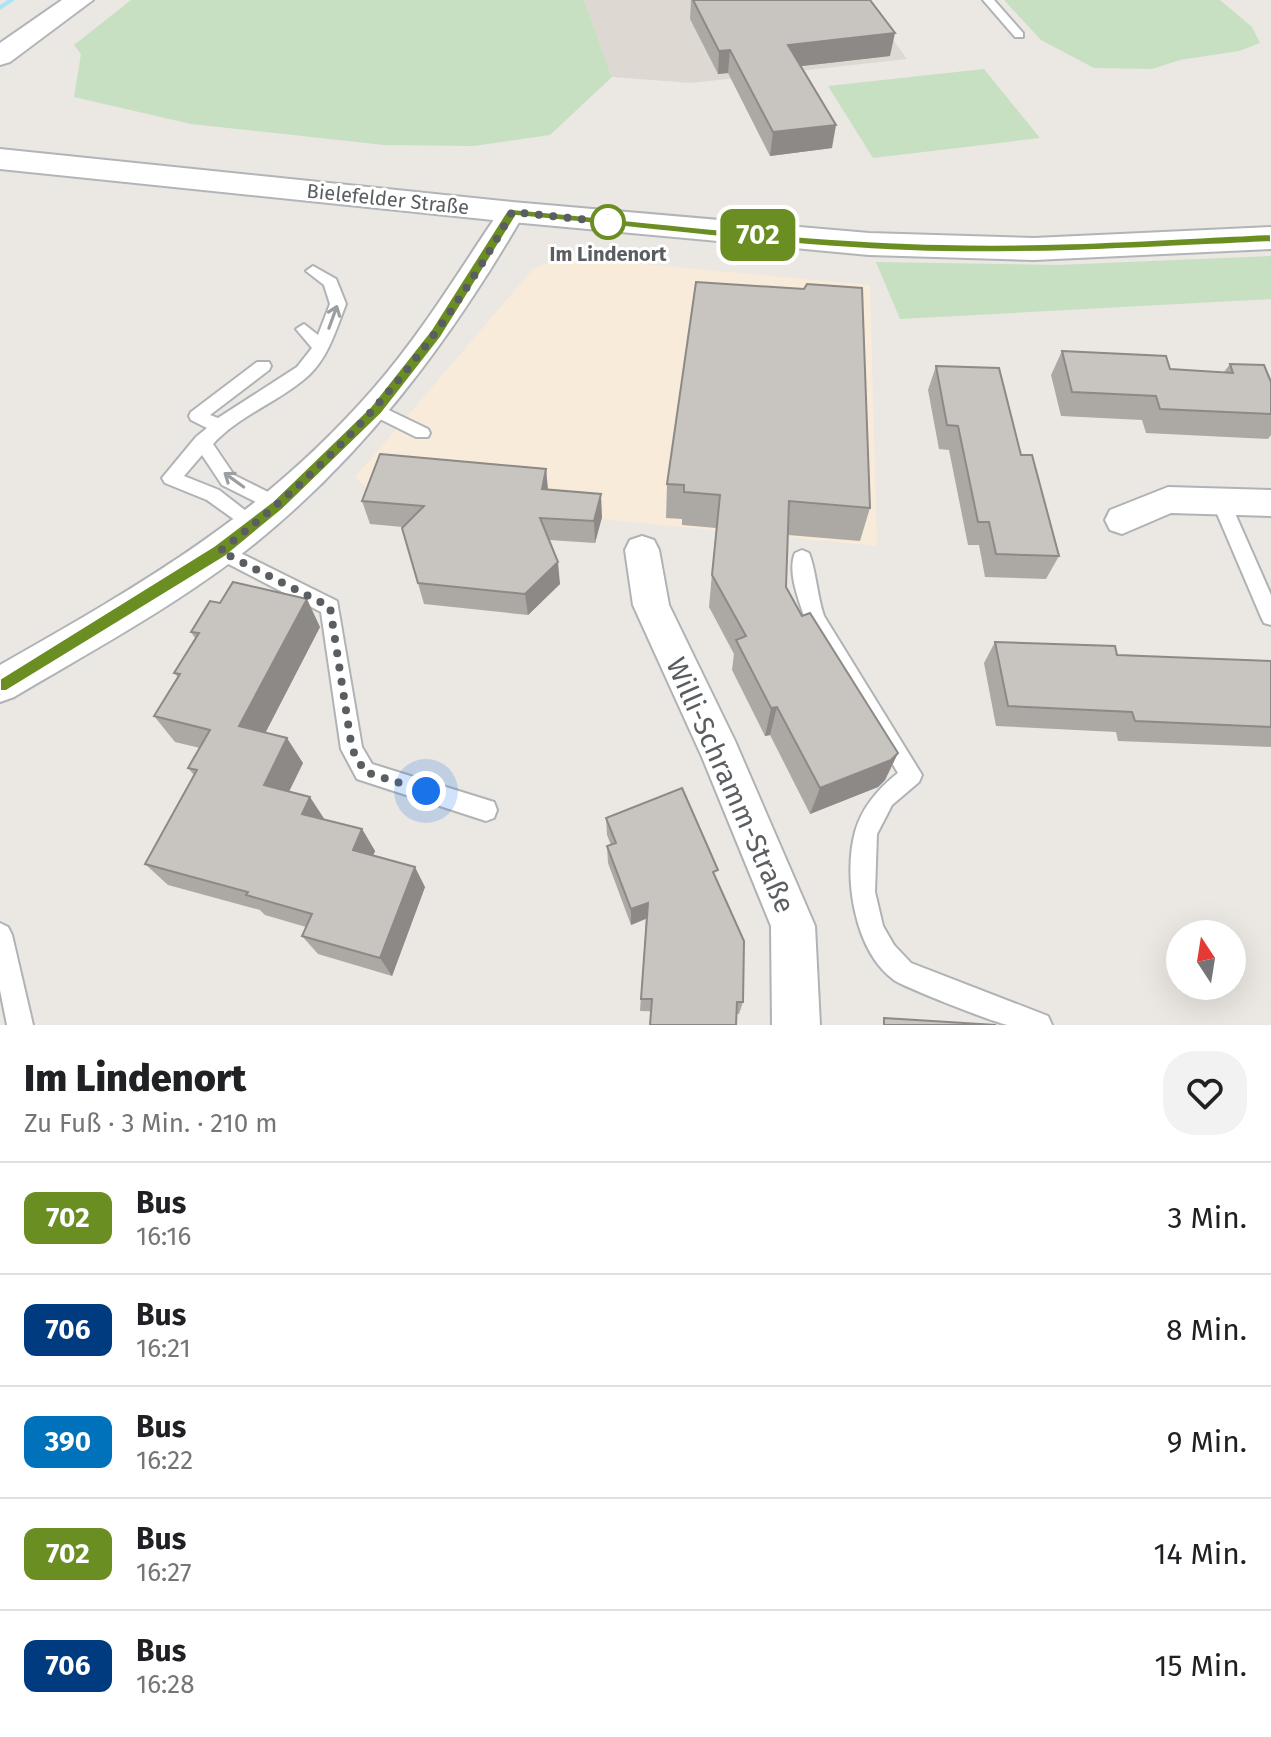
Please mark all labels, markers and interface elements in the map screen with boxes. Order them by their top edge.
street label: Bielefelder Straße [306,179,470,219]
marker: Im Lindenort [591,205,625,239]
line badge: 702 [712,209,804,261]
text: 702 [736,218,780,251]
place label: Im Lindenort [550,242,667,266]
one-way arrow [327,305,341,330]
one-way arrow [224,472,245,489]
street label: Willi-Schramm-Straße [659,652,802,918]
your location [406,771,446,811]
north arrow [1166,920,1246,1000]
map controls [1166,920,1246,1000]
button: heart [1163,1051,1247,1135]
text: Im Lindenort [24,1055,246,1101]
text: Zu Fuß · 3 Min. · 210 m [24,1108,278,1139]
text: Bus [136,1185,186,1221]
text: 3 Min. [1168,1200,1247,1236]
text: 702 [46,1201,90,1234]
text: 16:16 [136,1221,191,1252]
text: Bus [136,1297,186,1333]
text: 8 Min. [1166,1312,1247,1348]
text: 706 [46,1313,90,1346]
text: 16:21 [136,1333,191,1364]
text: Bus [136,1409,186,1445]
text: 9 Min. [1167,1424,1247,1460]
text: 390 [45,1425,91,1458]
text: 16:22 [136,1445,193,1476]
text: Bus [136,1521,186,1557]
text: 14 Min. [1154,1536,1247,1572]
text: 702 [46,1537,90,1570]
text: 16:27 [136,1557,192,1588]
text: Bus [136,1633,186,1669]
text: 15 Min. [1154,1648,1247,1684]
text: 706 [46,1649,90,1682]
text: 16:28 [136,1669,195,1700]

